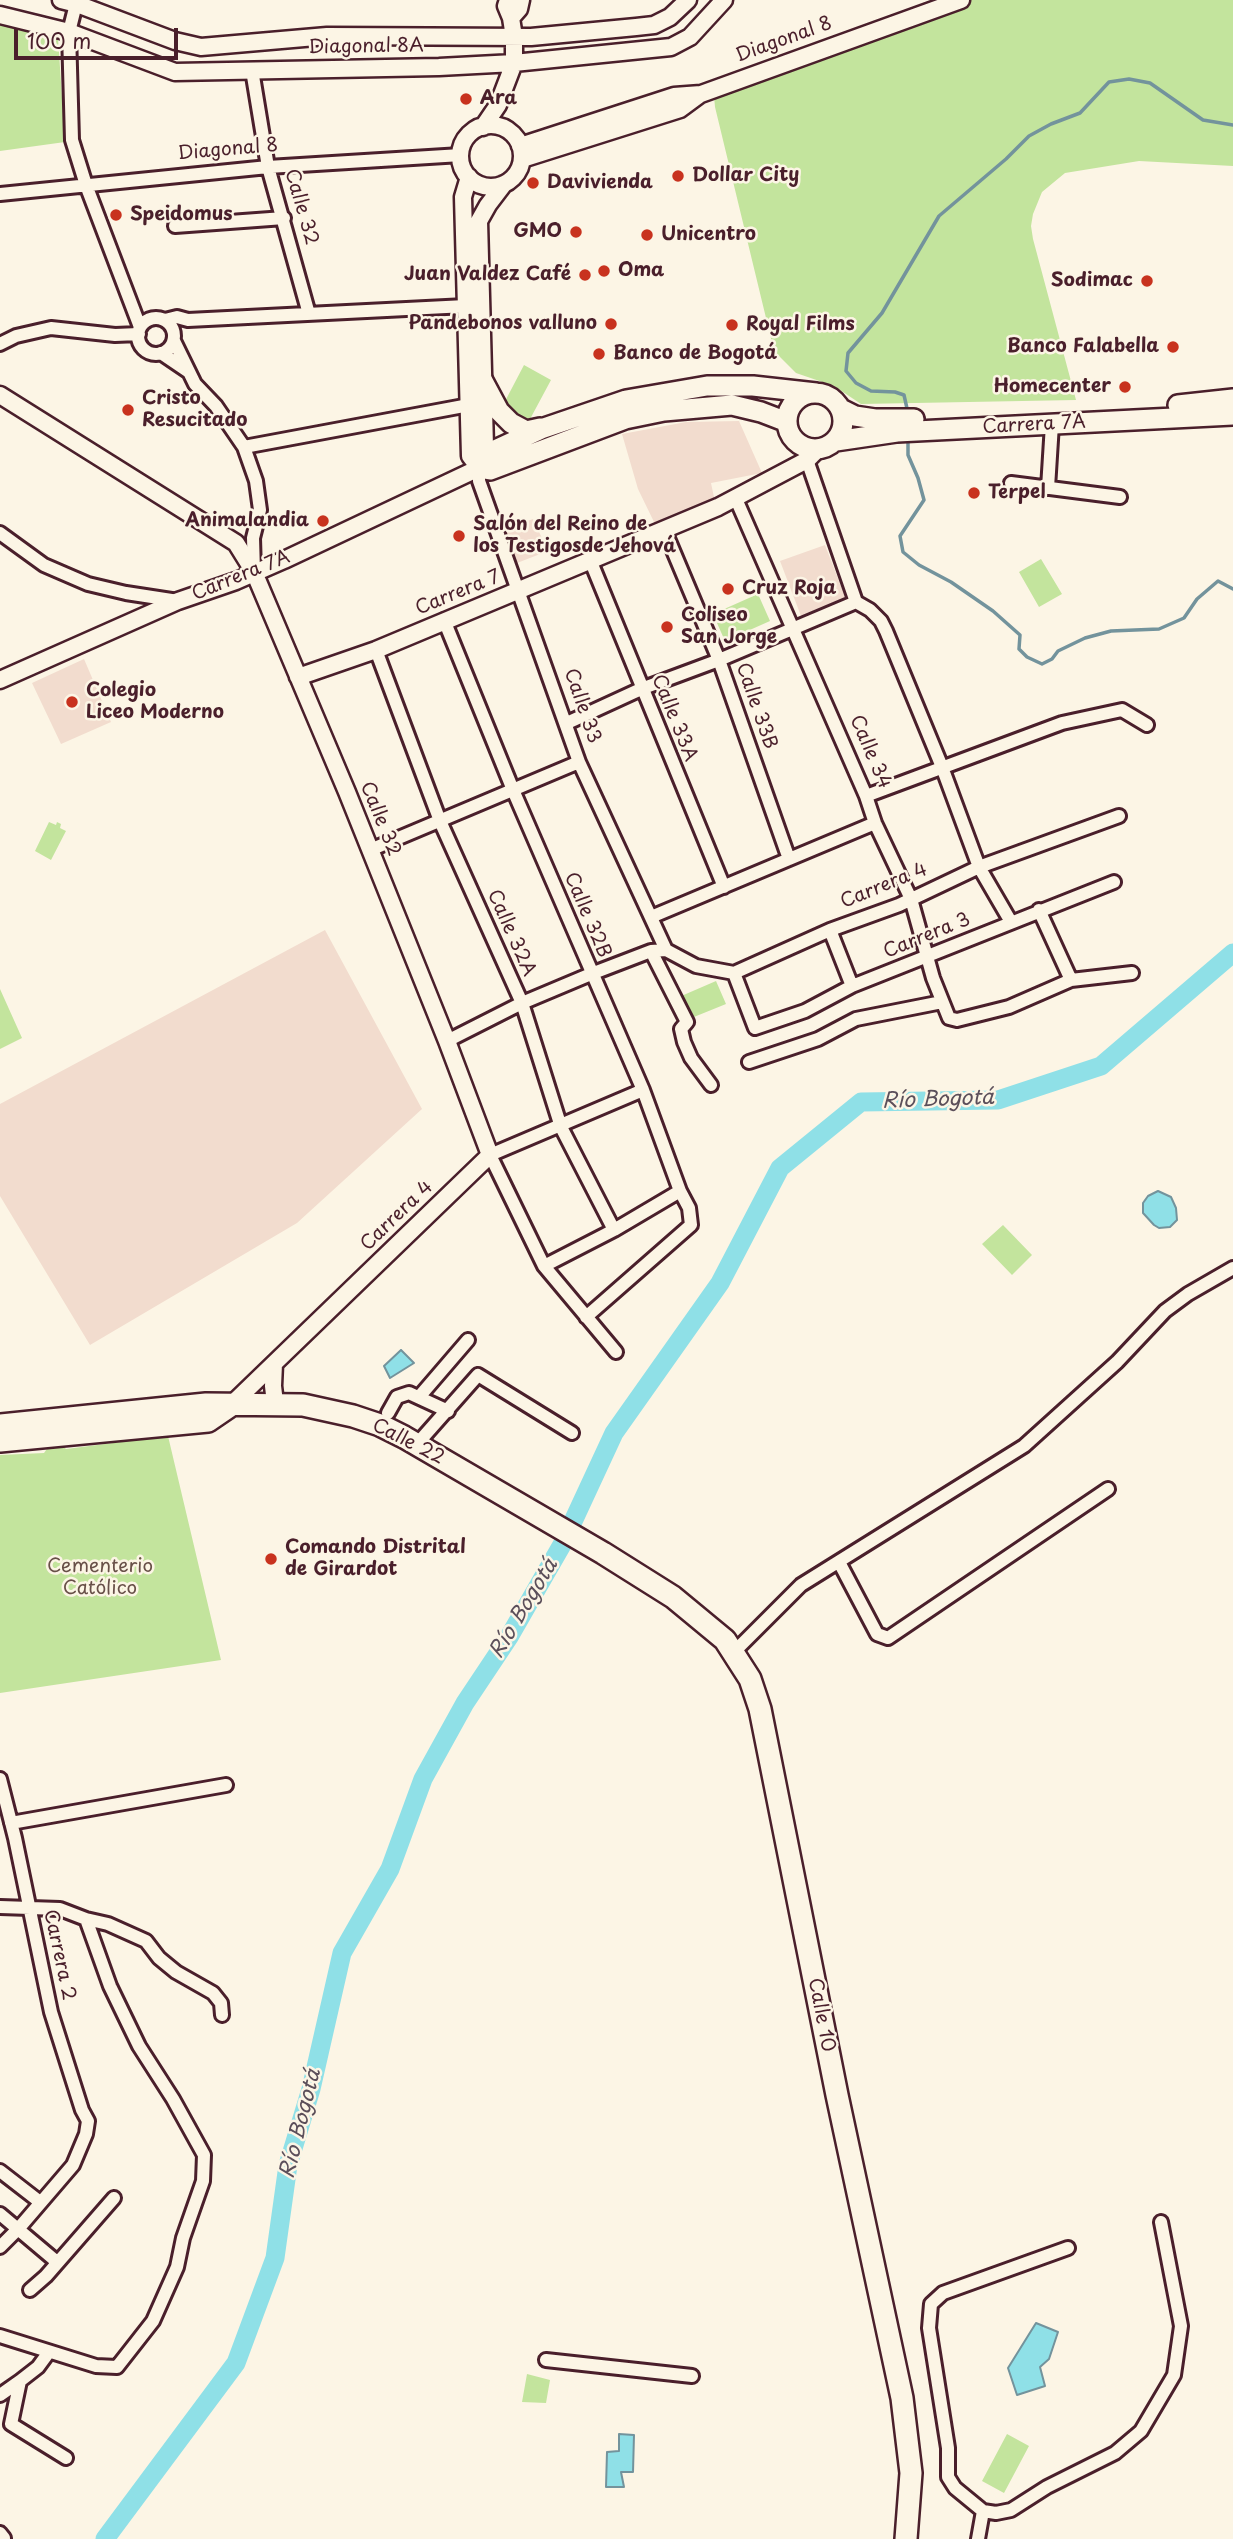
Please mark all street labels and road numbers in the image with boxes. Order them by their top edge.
street label: Diagonal 8 [733,12,835,68]
street label: Diagonal 8A [308,35,424,59]
street label: Diagonal 8 [177,134,279,166]
street label: Calle 32 [279,166,323,248]
street label: Carrera 7A [982,411,1086,439]
street label: Carrera 7A [189,546,293,606]
street label: Carrera 7 [412,566,504,620]
street label: Calle 33B [731,660,781,752]
street label: Calle 33 [559,666,605,746]
street label: Calle 33A [646,671,702,765]
street label: Calle 34 [844,712,896,792]
street label: Calle 32 [355,779,405,859]
street label: Carrera 4 [837,858,931,914]
street label: Calle 32B [559,869,615,961]
street label: Calle 32A [482,886,540,980]
street label: Carrera 3 [880,908,974,964]
street label: Carrera 4 [356,1176,438,1256]
street label: Calle 22 [368,1414,448,1470]
street label: Carrera 2 [38,1907,80,2003]
street label: Calle 10 [803,1976,839,2054]

